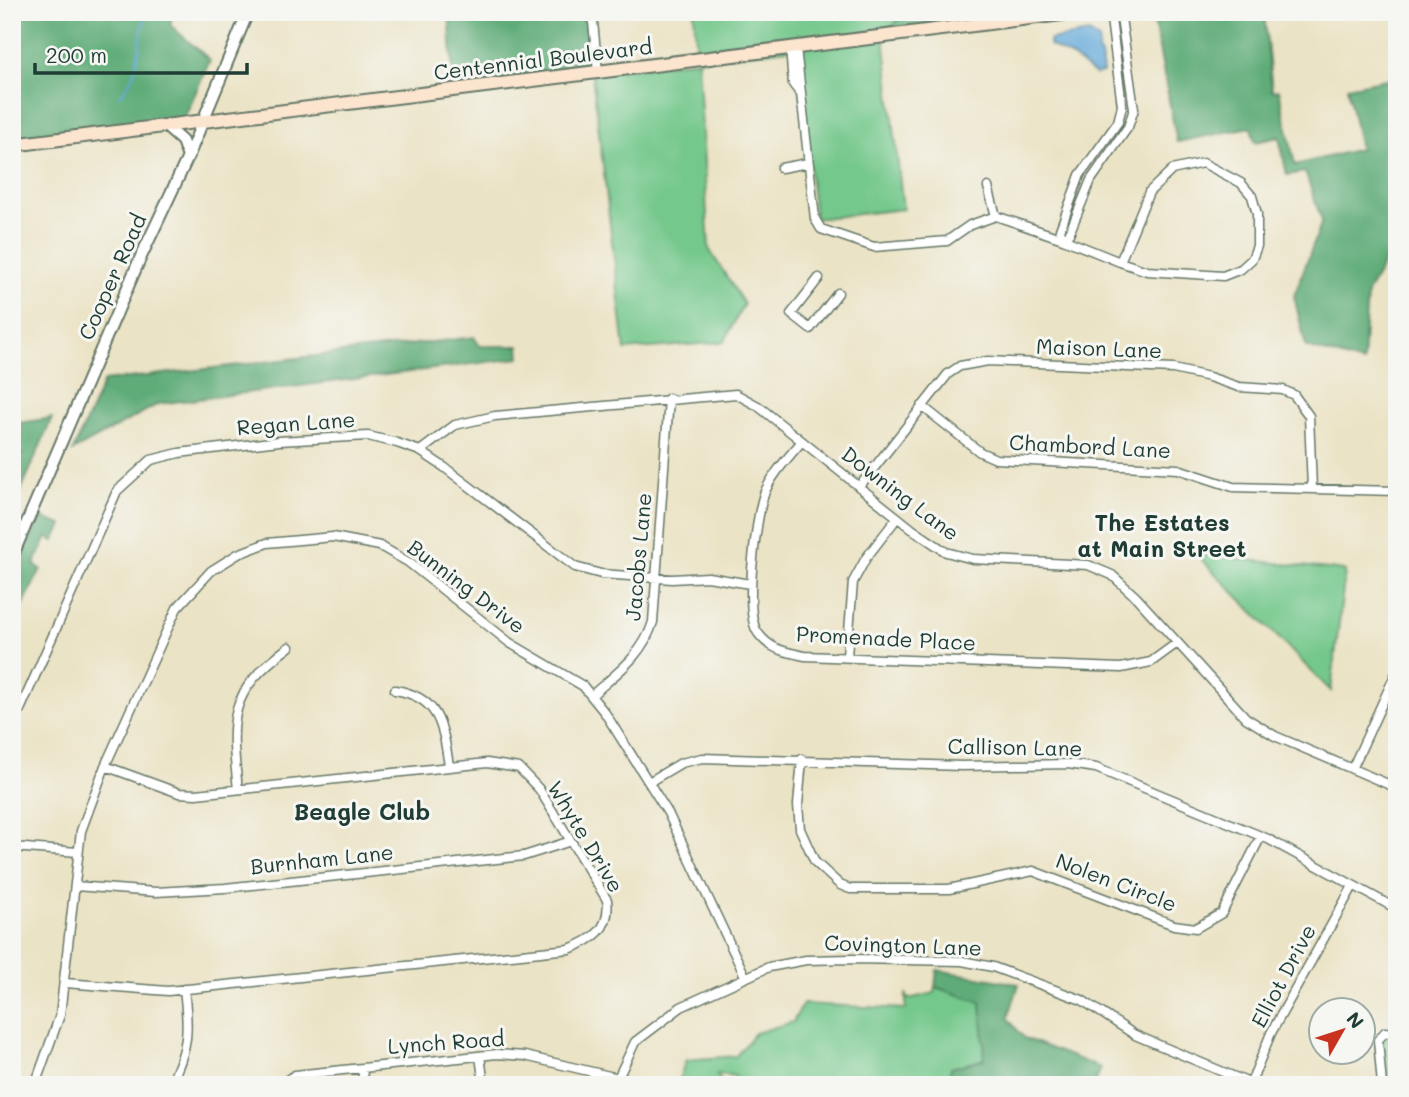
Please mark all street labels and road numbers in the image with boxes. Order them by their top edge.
street label: Centennial Boulevard [432,32,654,85]
street label: Cooper Road [72,209,152,344]
street label: Maison Lane [1036,332,1163,363]
street label: Regan Lane [236,405,356,440]
street label: Chambord Lane [1009,428,1172,463]
street label: Downing Lane [837,440,965,546]
street label: Jacobs Lane [618,492,657,622]
street label: Bunning Drive [403,533,531,639]
street label: Promenade Place [796,619,977,656]
street label: Callison Lane [947,732,1083,761]
street label: Whyte Drive [542,775,630,897]
street label: Burnham Lane [249,838,395,879]
street label: Nolen Circle [1052,846,1181,917]
street label: Elliot Drive [1244,919,1321,1031]
street label: Covington Lane [824,928,982,961]
street label: Lynch Road [387,1024,505,1059]

